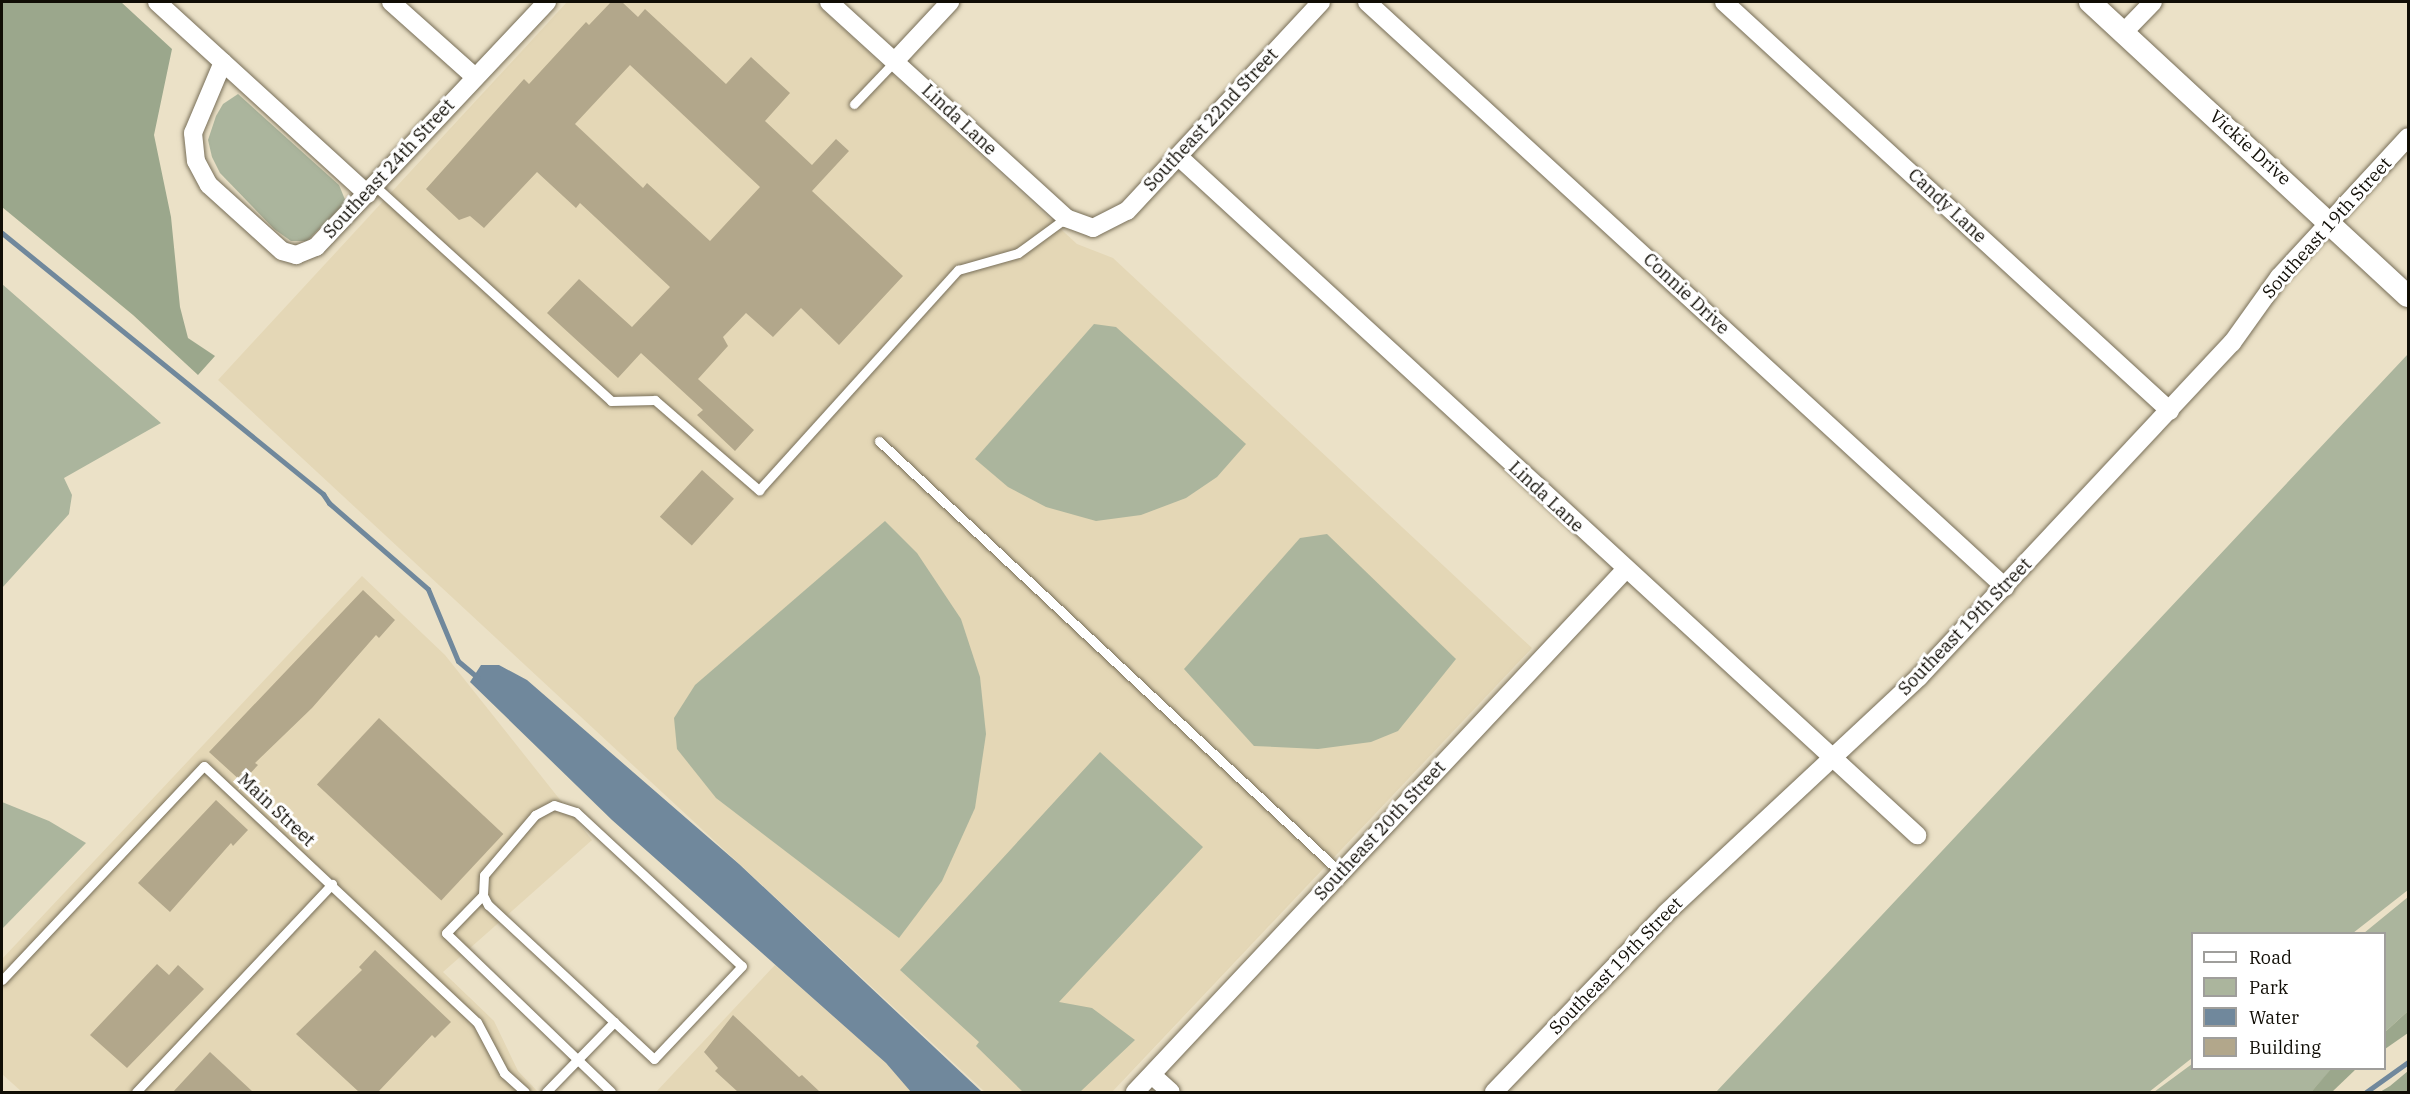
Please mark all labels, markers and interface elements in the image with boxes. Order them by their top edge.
street label: Southeast 22nd Street [1139,44,1283,196]
street label: Linda Lane [917,80,1001,160]
street label: Southeast 24th Street [319,95,459,243]
street label: Vickie Drive [2205,106,2295,190]
street label: Southeast 19th Street [2258,153,2396,303]
street label: Candy Lane [1903,164,1991,248]
street label: Connie Drive [1639,249,1733,339]
street label: Linda Lane [1504,457,1588,537]
street label: Southeast 19th Street [1894,554,2036,700]
street label: Southeast 20th Street [1310,757,1450,905]
street label: Main Street [233,769,319,851]
street label: Southeast 19th Street [1545,893,1687,1039]
legend [2191,932,2386,1070]
text: Road [2249,946,2292,969]
text: Park [2249,976,2288,999]
text: Water [2249,1006,2299,1029]
text: Building [2249,1036,2321,1059]

